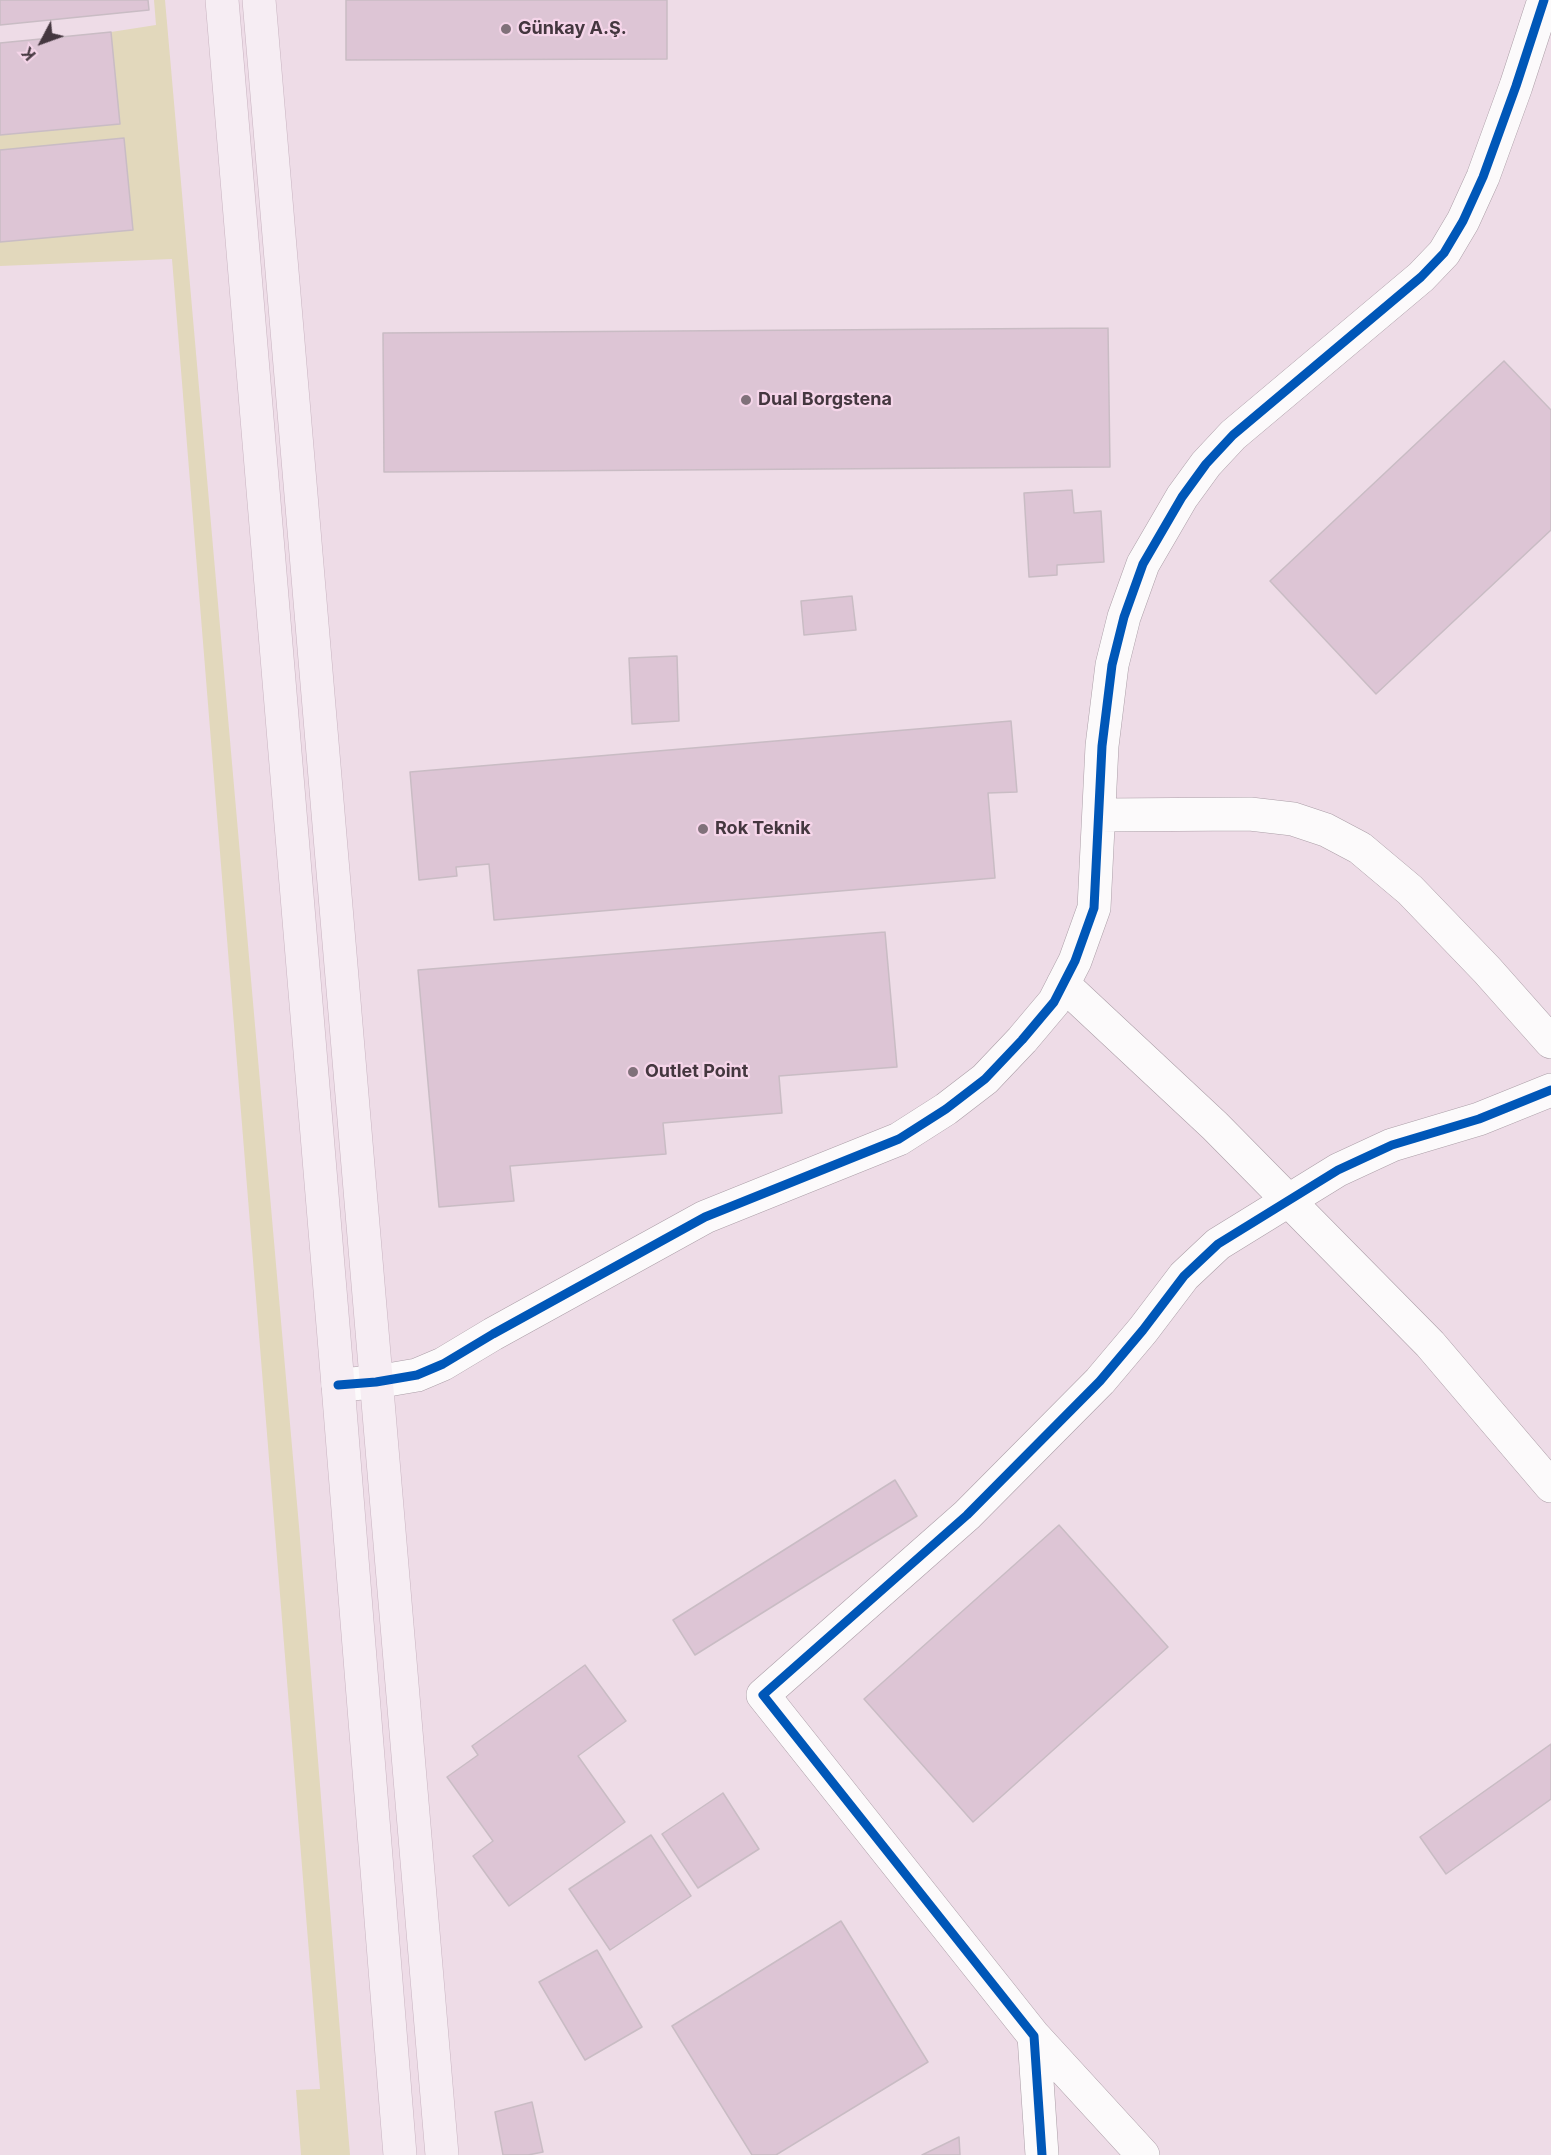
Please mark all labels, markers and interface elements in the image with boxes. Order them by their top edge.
north arrow [12,12,72,72]
place label: Günkay A.Ş. [518,18,627,40]
marker: Günkay A.Ş. [499,22,513,36]
text: K [17,43,40,65]
place label: Dual Borgstena [758,389,892,411]
marker: Dual Borgstena [739,393,753,407]
place label: Rok Teknik [715,818,811,840]
marker: Rok Teknik [696,822,710,836]
place label: Outlet Point [645,1061,748,1083]
marker: Outlet Point [626,1065,640,1079]

